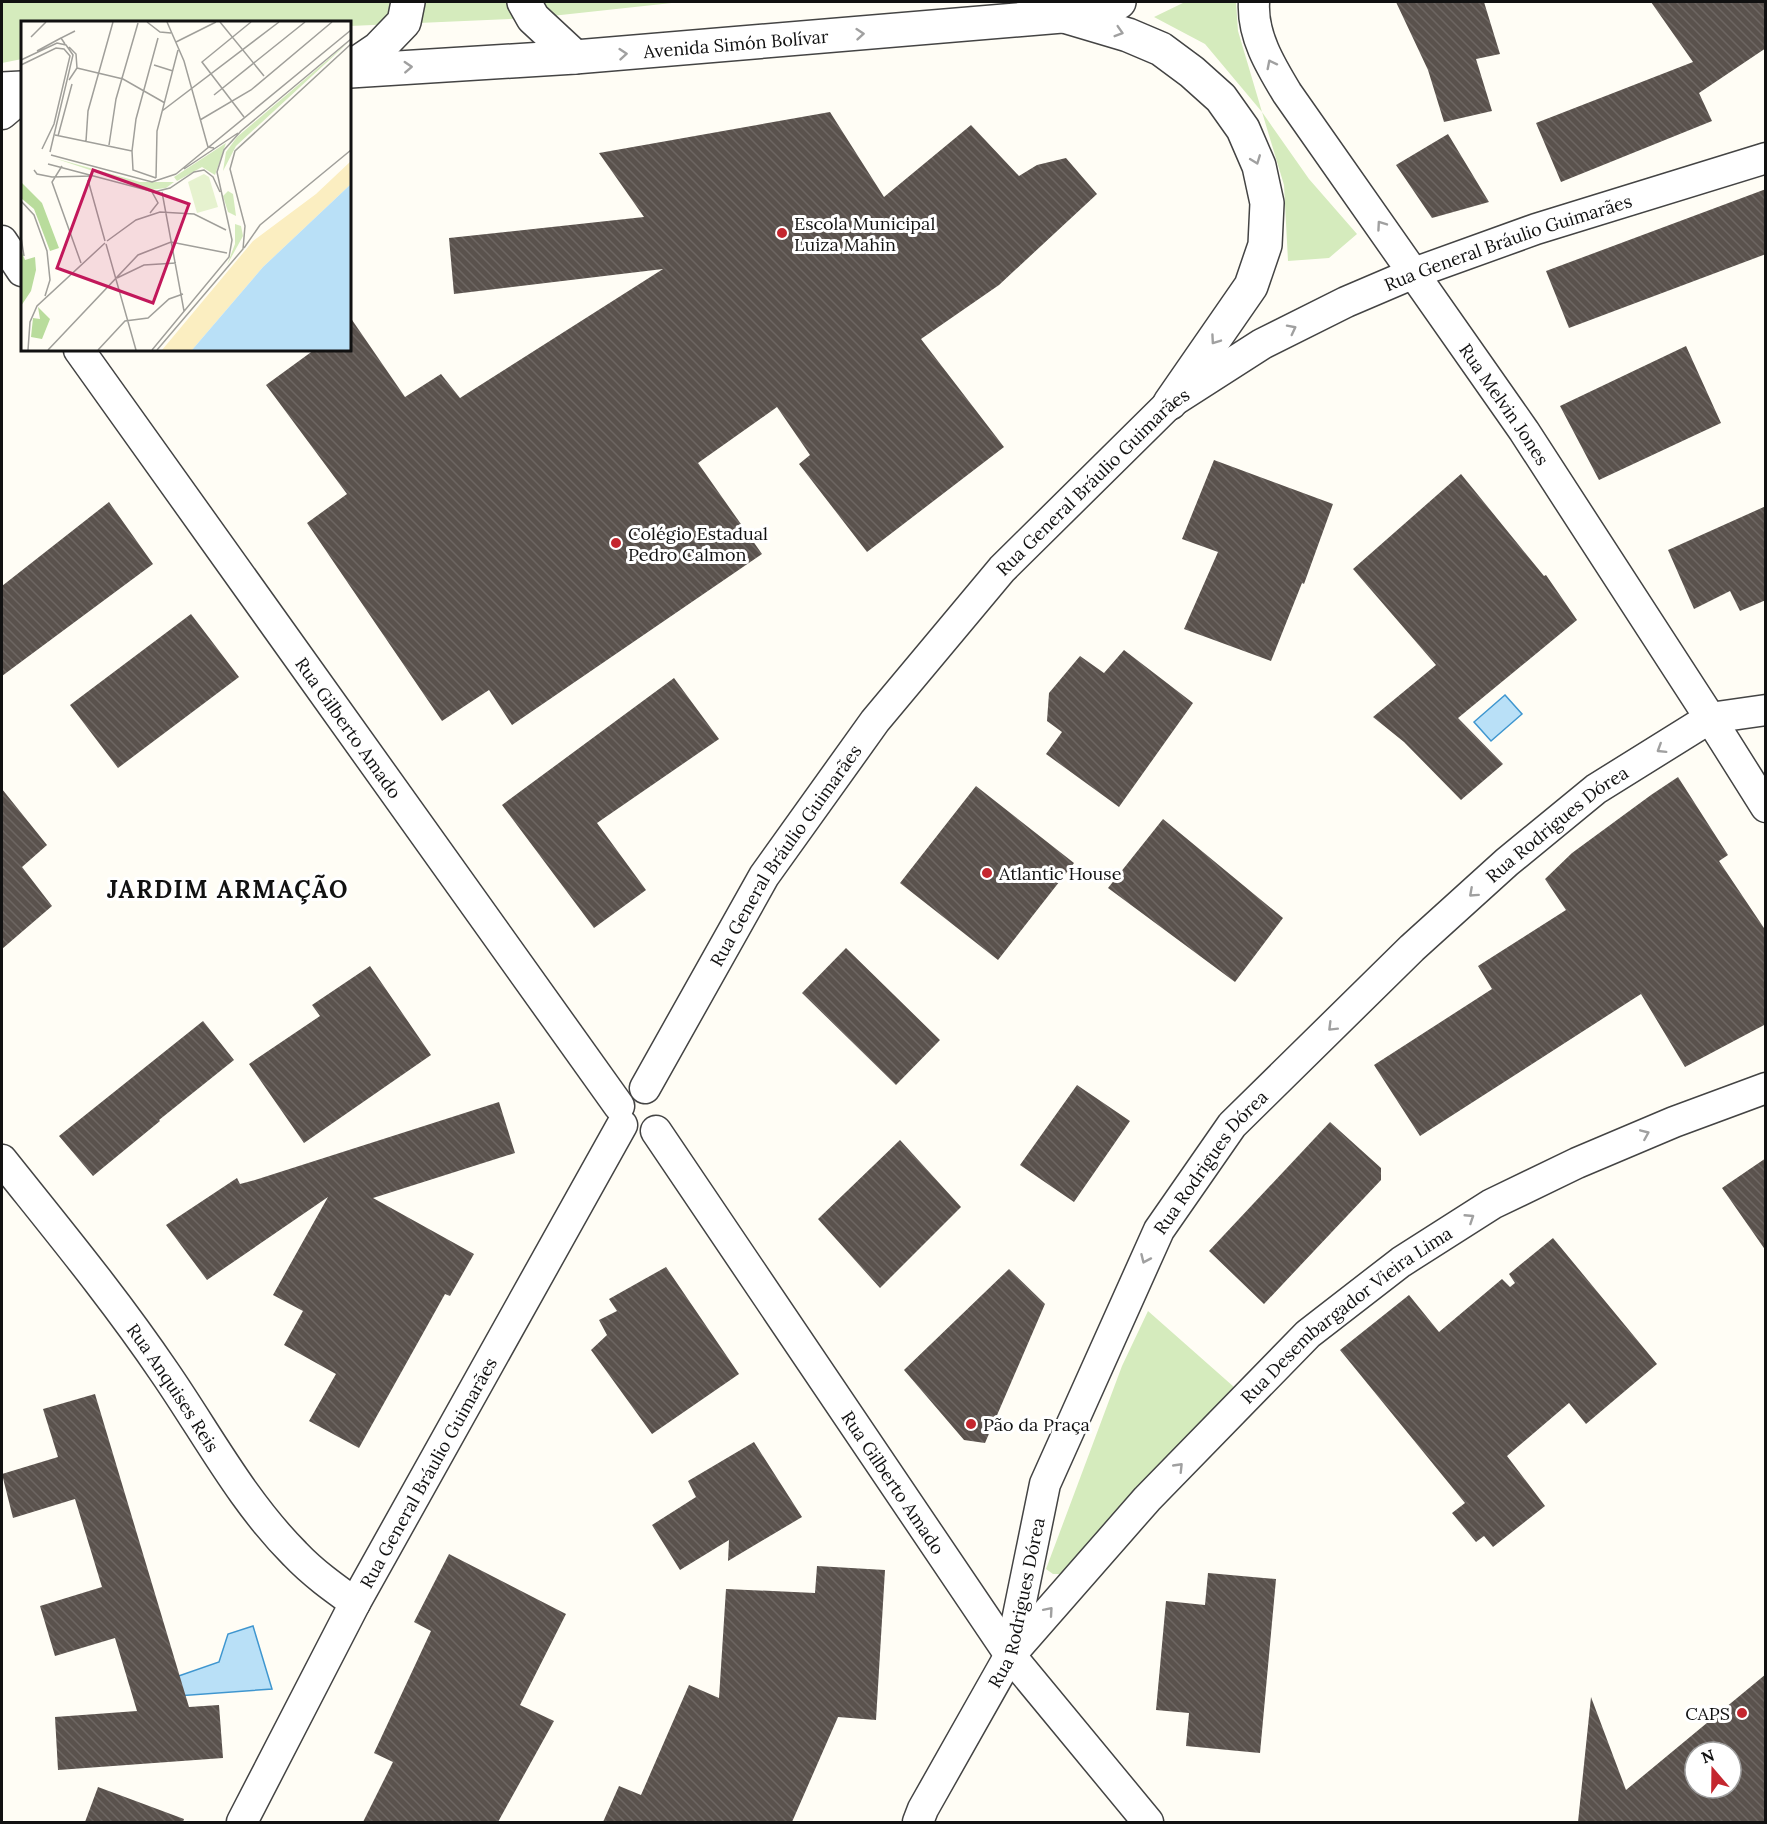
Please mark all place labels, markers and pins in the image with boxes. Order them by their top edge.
place label: Escola Municipal Luiza Mahin [794,212,935,256]
marker: Escola Municipal Luiza Mahin [775,226,789,240]
place label: Colégio Estadual Pedro Calmon [628,522,768,566]
marker: Colégio Estadual Pedro Calmon [609,536,623,550]
place label: Atlantic House [998,862,1122,885]
marker: Atlantic House [980,866,994,880]
place label: Pão da Praça [983,1413,1090,1436]
marker: Pão da Praça [964,1417,978,1431]
place label: CAPS [1685,1702,1730,1725]
marker: CAPS [1735,1706,1749,1720]

